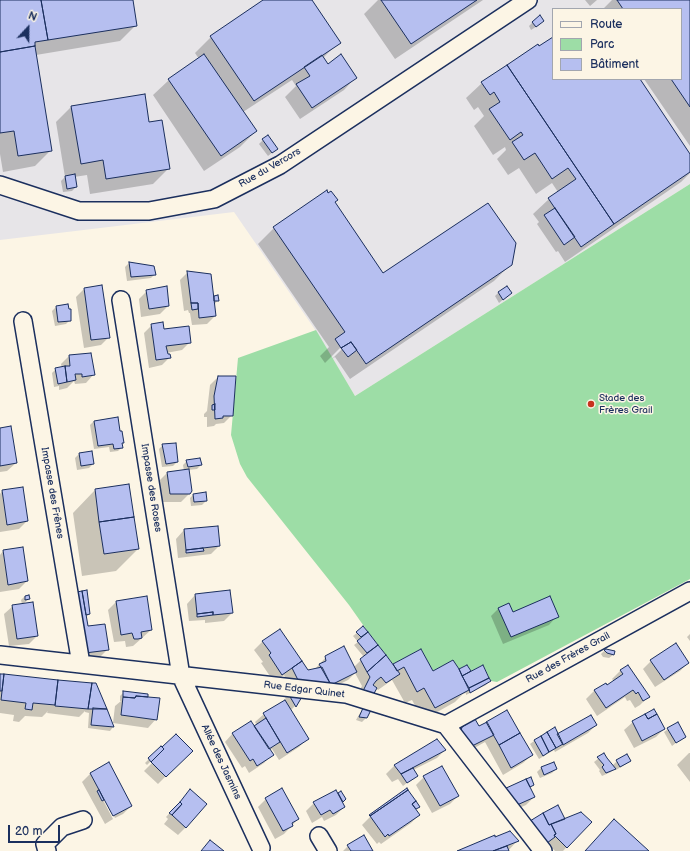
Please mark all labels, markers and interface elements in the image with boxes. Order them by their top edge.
north arrow [8,8,48,48]
legend [552,8,682,80]
text: N [26,9,39,24]
text: Route [590,17,622,32]
text: Parc [590,37,614,52]
text: Bâtiment [590,57,639,72]
street label: Rue du Vercors [237,145,303,191]
place label: Stade des Frères Grail [599,392,653,416]
marker: Stade des Frères Grail [586,399,596,409]
street label: Impasse des Roses [138,443,164,533]
street label: Impasse des Frênes [38,446,66,540]
street label: Rue des Frères Grail [524,630,612,686]
street label: Rue Edgar Quinet [263,679,345,701]
street label: Allée des Jasmins [198,723,244,801]
scale bar [10,817,62,843]
text: 20 m [15,824,42,839]

